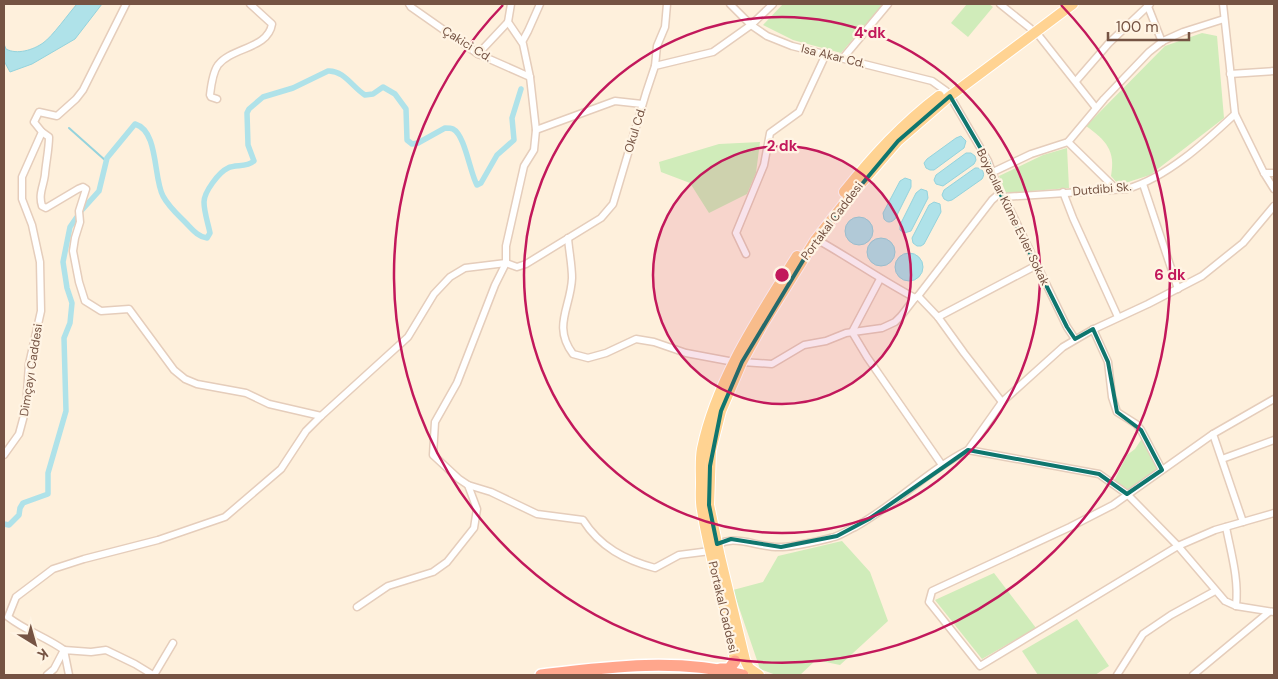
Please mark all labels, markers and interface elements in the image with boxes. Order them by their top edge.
scale bar [1108,10,1189,42]
text: 100 m [1116,17,1159,37]
street label: Çakici Cd. [439,23,495,65]
text: 4 dk [854,23,886,43]
street label: Isa Akar Cd. [799,40,867,72]
street label: Okul Cd. [621,105,649,155]
text: 2 dk [767,136,798,156]
street label: Boyacılar Küme Evler Sokak [973,146,1053,288]
street label: Dutdibi Sk. [1072,178,1132,200]
street label: Portakal Caddesi [797,179,867,263]
text: 6 dk [1154,265,1186,285]
centre of rings [773,266,791,284]
street label: Dimçayı Caddesi [16,322,46,417]
street label: Portakal Caddesi [705,560,741,655]
north arrow [10,619,60,669]
text: K [34,644,52,664]

